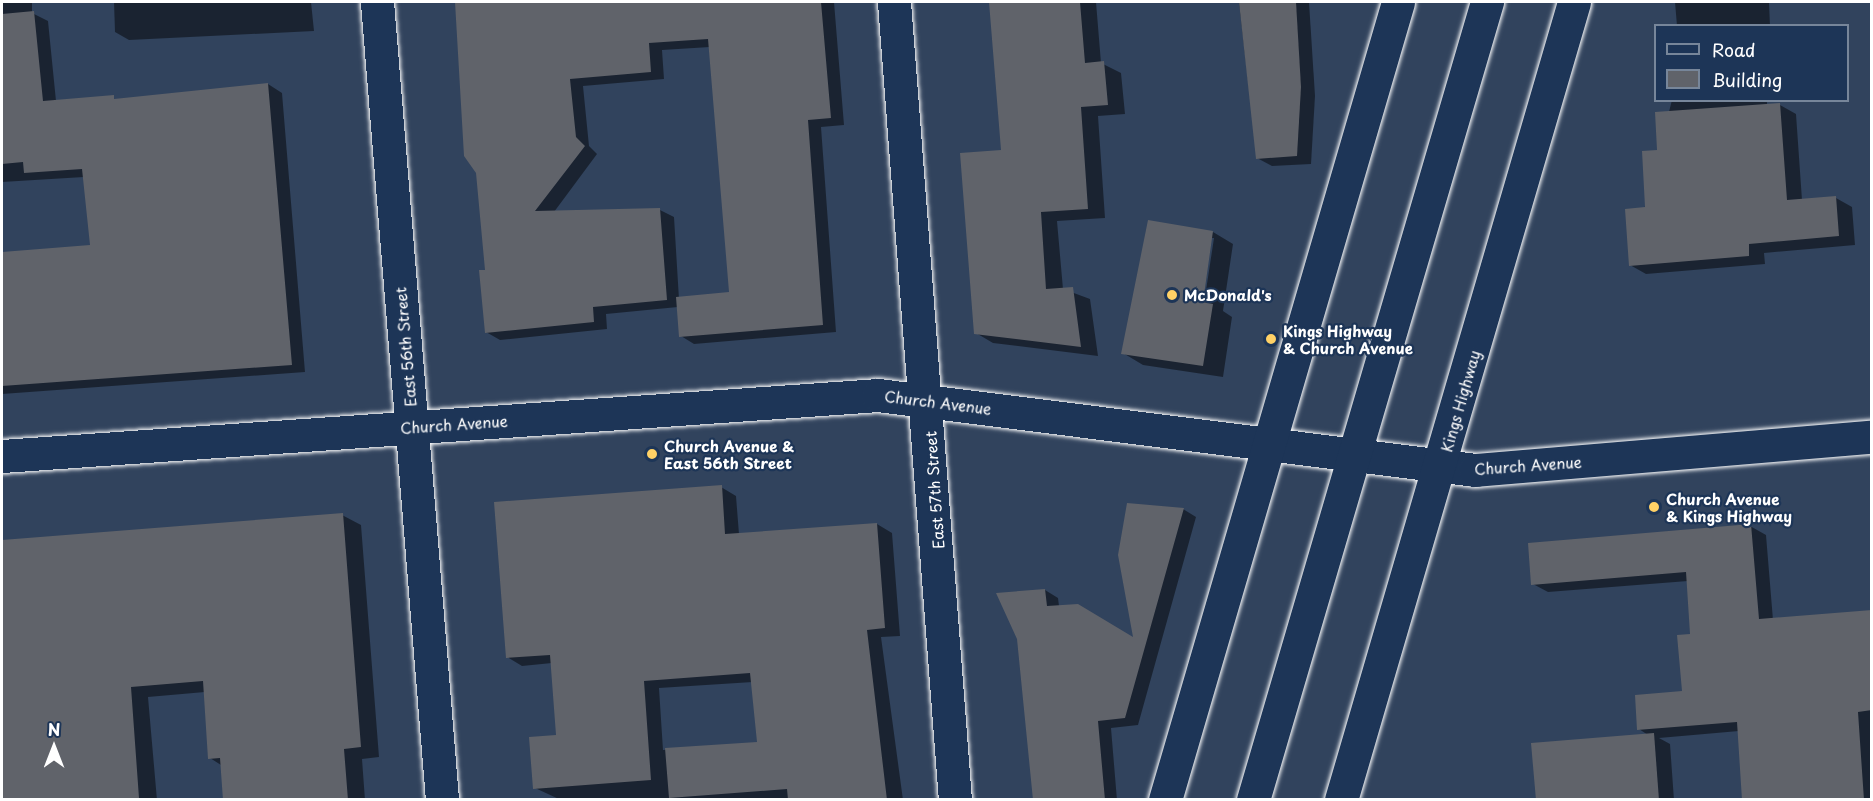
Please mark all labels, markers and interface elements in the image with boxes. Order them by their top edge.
legend [1654,24,1849,102]
text: Road [1712,36,1756,63]
text: Building [1712,66,1782,93]
street label: East 56th Street [391,286,419,408]
place label: McDonald's [1184,286,1272,304]
marker: McDonald's [1165,288,1179,302]
place label: Kings Highway & Church Avenue [1283,321,1413,356]
marker: Kings Highway & Church Avenue [1264,332,1278,346]
street label: Kings Highway [1437,348,1483,454]
street label: Church Avenue [883,386,993,418]
street label: Church Avenue [400,411,508,437]
street label: East 57th Street [921,430,947,550]
place label: Church Avenue & East 56th Street [664,436,794,471]
marker: Church Avenue & East 56th Street [645,447,659,461]
street label: Church Avenue [1474,452,1582,478]
place label: Church Avenue & Kings Highway [1666,489,1793,524]
marker: Church Avenue & Kings Highway [1647,500,1661,514]
north arrow [24,717,84,777]
text: N [48,717,60,741]

